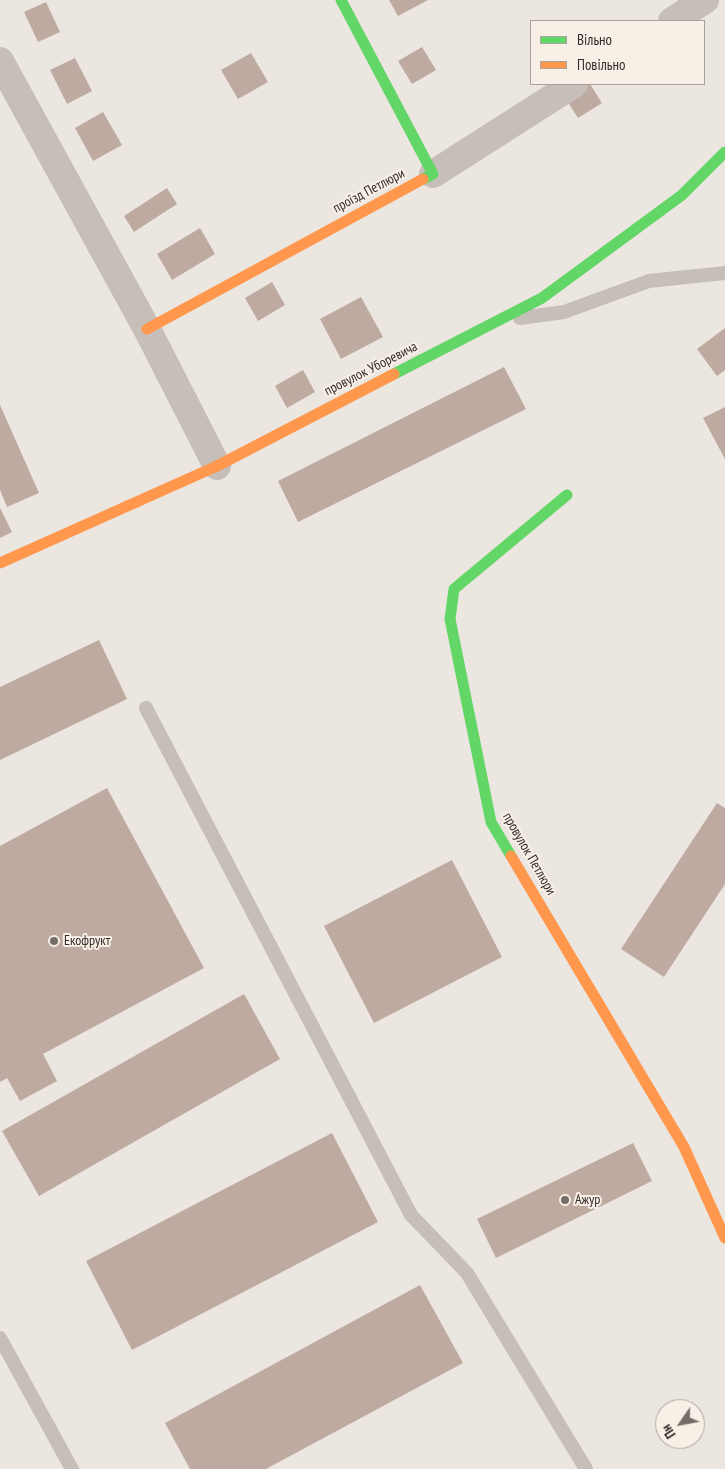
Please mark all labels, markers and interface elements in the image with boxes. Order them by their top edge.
legend [530,20,705,85]
text: Вільно [577,30,612,49]
text: Повільно [577,55,625,74]
street label: проїзд Петлюри [330,165,408,217]
street label: провулок Уборевича [322,338,420,400]
street label: провулок Петлюри [499,810,559,898]
place label: Екофрукт [64,933,110,949]
marker: Екофрукт [48,935,60,947]
place label: Ажур [575,1192,600,1208]
marker: Ажур [559,1194,571,1206]
north arrow [655,1399,705,1449]
text: Пн [657,1421,680,1442]

